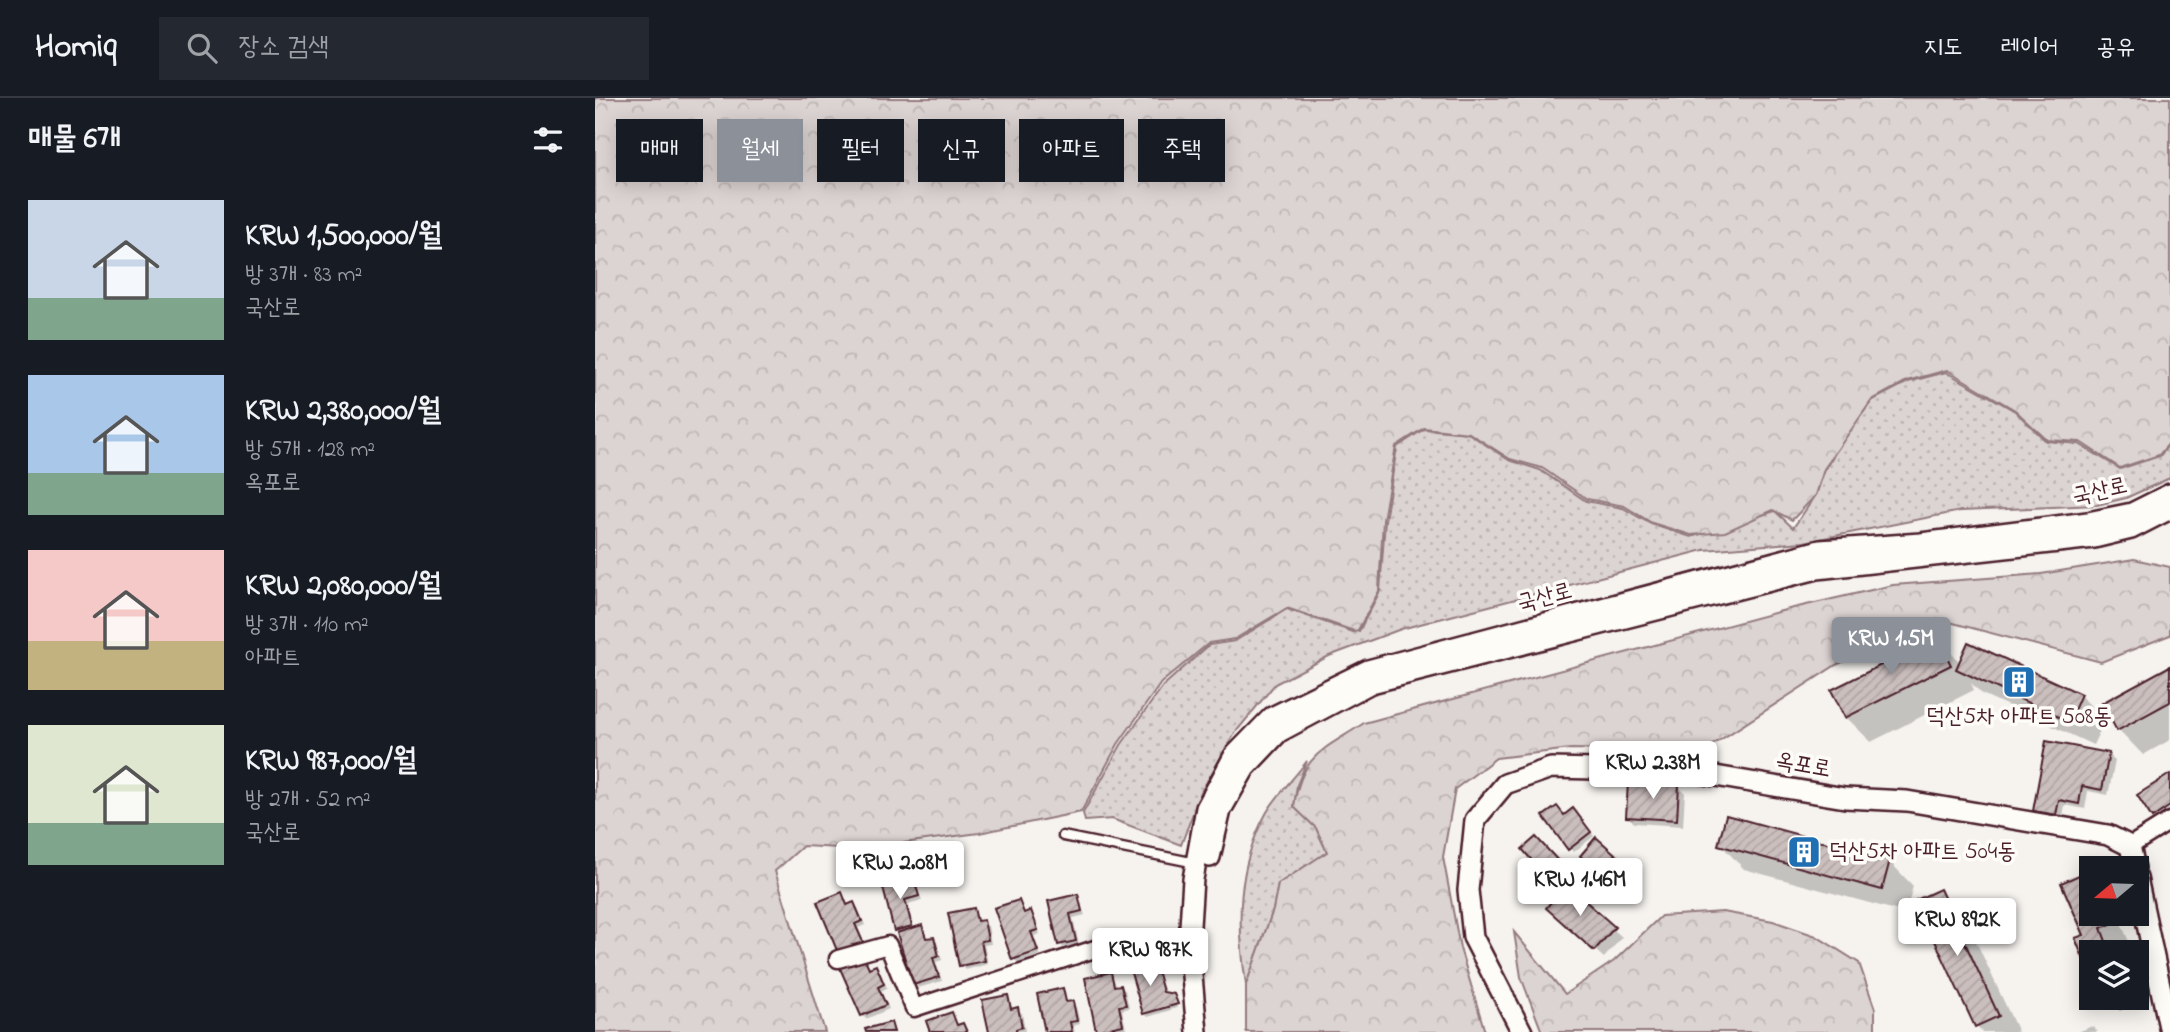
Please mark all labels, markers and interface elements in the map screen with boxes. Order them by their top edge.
search box [159,17,649,80]
text: Homiq [35,24,117,72]
icon: search [183,29,221,67]
text: 장소 검색 [239,29,329,67]
text: 지도 [1924,31,1962,66]
text: 레이어 [2000,31,2058,66]
text: 공유 [2096,31,2135,66]
text: 매물 6개 [28,118,121,162]
chip: 매매 [616,119,703,182]
chip: 월세 [717,119,803,182]
chip: 필터 [817,119,904,182]
chip: 신규 [918,119,1005,182]
chip: 아파트 [1019,119,1124,182]
chip: 주택 [1138,119,1225,182]
icon: filters [529,121,567,159]
text: KRW 1,500,000/월 [245,215,442,259]
icon: home [84,228,168,312]
text: 방 3개 · 83 m² [245,259,362,292]
text: 국산로 [245,292,301,325]
text: KRW 2,380,000/월 [245,390,441,434]
icon: home [84,403,168,487]
text: 방 5개 · 128 m² [245,434,375,467]
text: 옥포로 [245,467,301,500]
street label: 국산로 [2069,470,2131,514]
text: KRW 2,080,000/월 [245,565,442,609]
street label: 국산로 [1514,575,1576,621]
icon: home [84,578,168,662]
text: 방 3개 · 110 m² [245,609,369,642]
pin: KRW 1.5M [1819,618,1963,677]
text: KRW 1.5M [1848,623,1934,656]
text: 아파트 [245,642,301,675]
building icon: 덕산5차 아파트 508동 [2000,663,2038,701]
place label: 덕산5차 아파트 508동 [1926,701,2112,734]
text: KRW 987,000/월 [245,740,417,784]
pin: KRW 2.38M [1573,742,1733,801]
street label: 옥포로 [1773,745,1833,787]
text: KRW 2.38M [1605,747,1701,780]
icon: home [84,753,168,837]
text: 방 2개 · 52 m² [245,784,371,817]
text: 국산로 [245,817,301,850]
building icon: 덕산5차 아파트 504동 [1785,833,1823,871]
place label: 덕산5차 아파트 504동 [1829,836,2016,869]
pin: KRW 2.08M [820,842,980,901]
text: KRW 2.08M [852,847,948,880]
north arrow [2079,856,2149,926]
map controls [2079,856,2149,1010]
pin: KRW 1.46M [1500,858,1660,918]
text: KRW 1.46M [1533,864,1627,897]
pin: KRW 892K [1885,898,2029,958]
text: KRW 892K [1914,904,2000,937]
pin: KRW 987K [1078,928,1222,988]
text: KRW 987K [1108,934,1192,967]
button: layers [2079,940,2149,1010]

